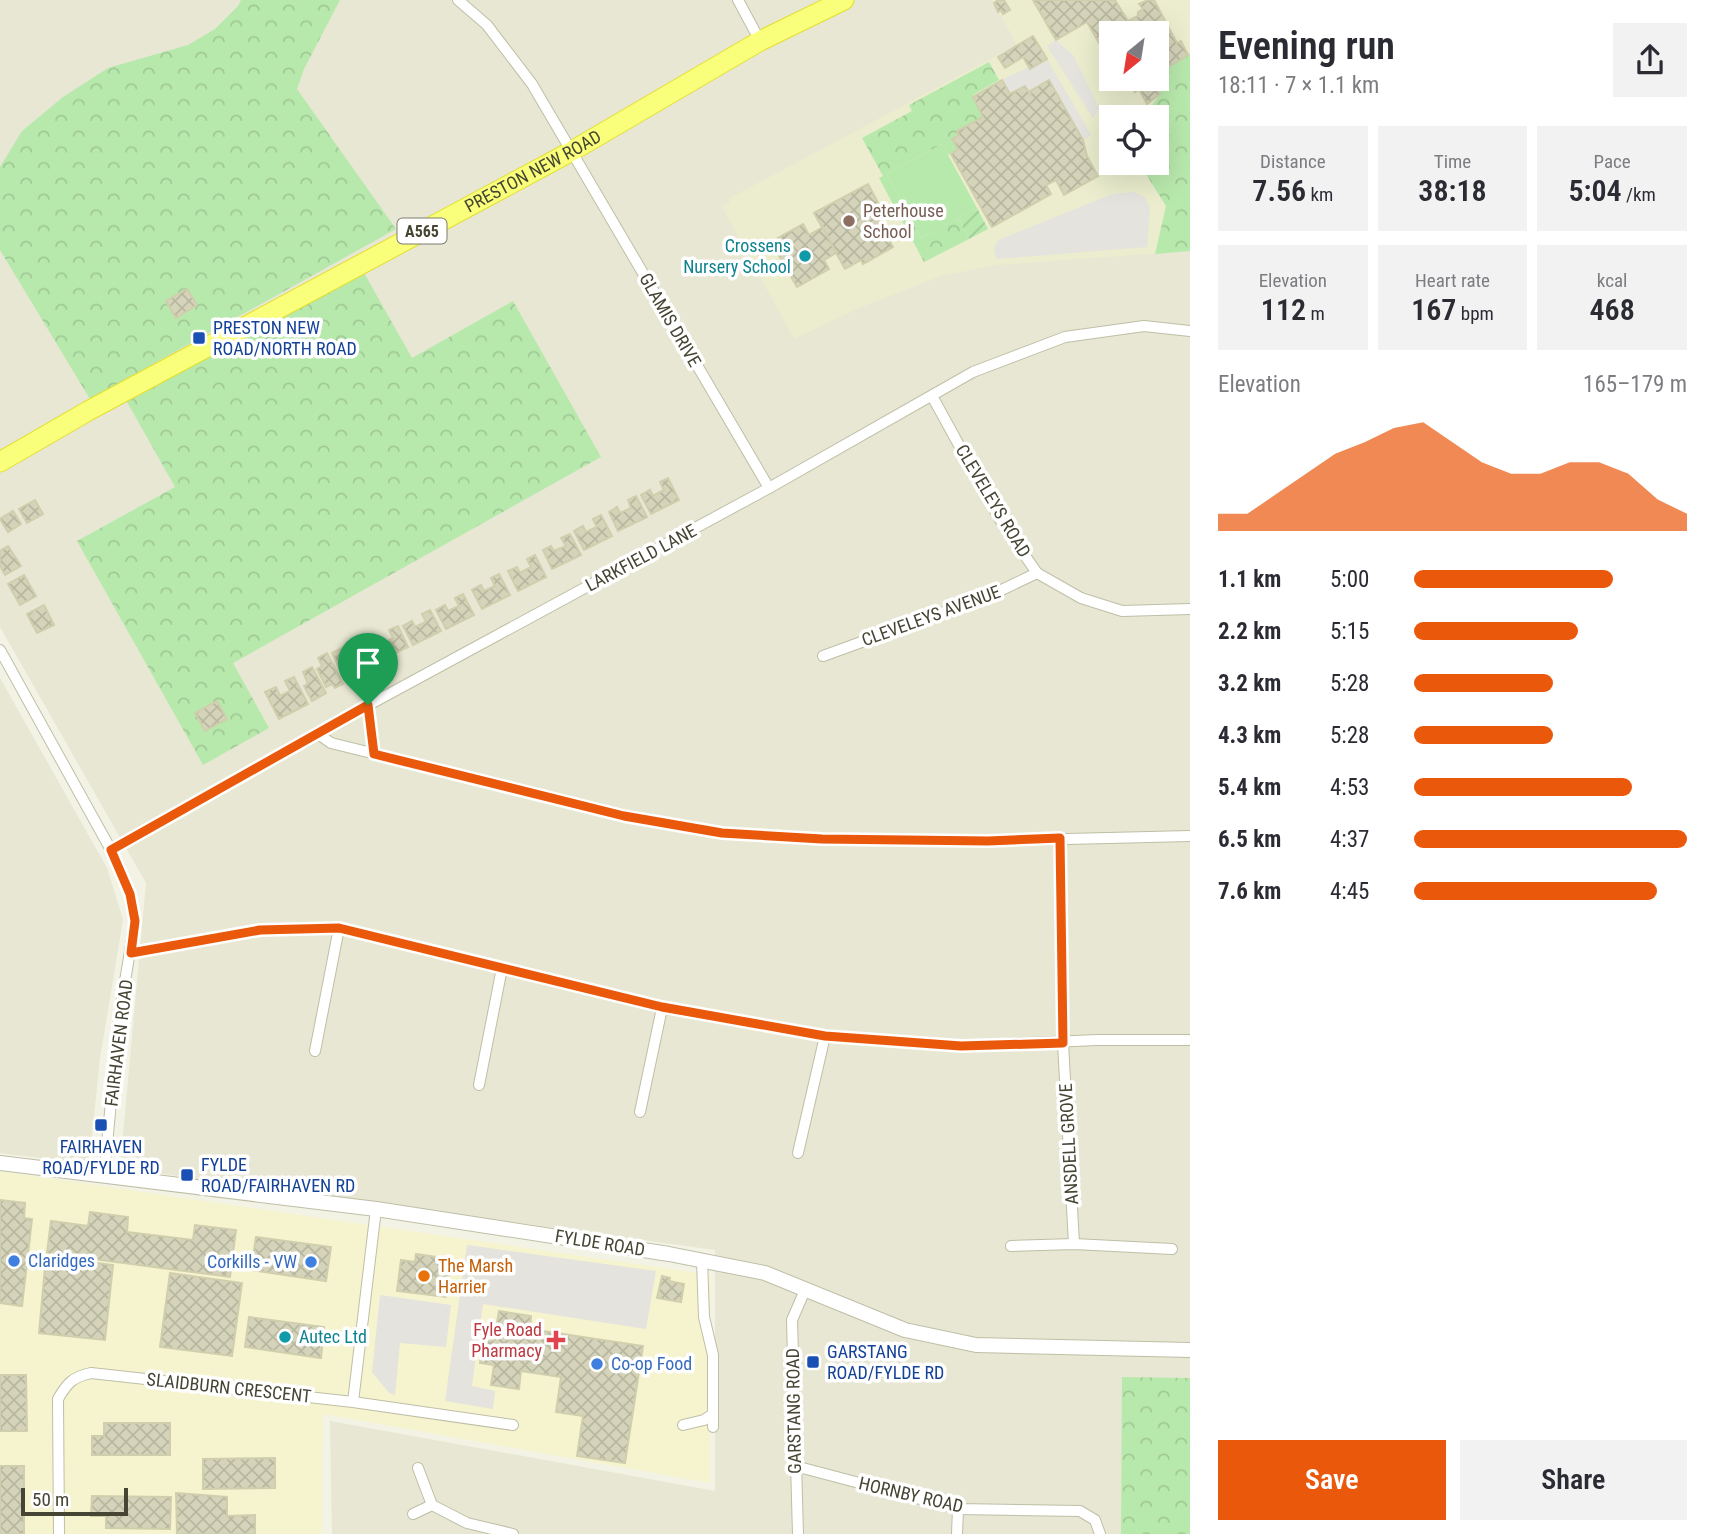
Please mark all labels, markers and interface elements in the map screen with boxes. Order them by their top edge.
north arrow [1099,21,1169,91]
map controls [1099,21,1169,175]
button: share [1613,23,1687,97]
text: Evening run [1218,24,1395,68]
text: 18:11 · 7 × 1.1 km [1218,72,1379,99]
button: locate [1099,105,1169,175]
street label: PRESTON NEW ROAD [461,125,605,217]
text: Distance [1260,150,1326,173]
text: Time [1434,150,1471,173]
text: Pace [1594,150,1631,173]
text: 7.56 [1252,173,1306,208]
text: 38:18 [1418,173,1487,208]
text: 5:04 [1568,173,1622,208]
text: km [1306,183,1333,206]
text: /km [1622,183,1656,206]
place label: Peterhouse School [863,200,944,242]
marker: Peterhouse School [841,213,857,229]
road number: A565 [398,218,446,244]
place label: Crossens Nursery School [683,235,791,277]
marker: Crossens Nursery School [797,248,813,264]
street label: GLAMIS DRIVE [635,269,706,370]
text: Elevation [1259,269,1327,292]
text: Heart rate [1415,269,1490,292]
text: kcal [1597,269,1627,292]
text: 112 [1261,292,1306,327]
text: 167 [1411,292,1456,327]
text: 468 [1590,292,1635,327]
text: m [1306,302,1325,325]
text: bpm [1456,302,1494,325]
place label: PRESTON NEW ROAD/NORTH ROAD [213,317,357,359]
marker: PRESTON NEW ROAD/NORTH ROAD [191,330,207,346]
text: Elevation [1218,371,1301,398]
text: 165–179 m [1583,371,1687,398]
street label: CLEVELEYS ROAD [951,441,1035,561]
street label: LARKFIELD LANE [582,519,700,596]
text: 1.1 km [1218,566,1281,593]
text: 5:00 [1330,566,1369,593]
street label: CLEVELEYS AVENUE [859,581,1003,650]
text: 2.2 km [1218,618,1281,645]
text: 5:15 [1330,618,1369,645]
pin [338,633,398,705]
icon: arrive [349,644,387,682]
text: 3.2 km [1218,670,1281,697]
text: 5:28 [1330,670,1369,697]
text: 4.3 km [1218,722,1281,749]
text: 5:28 [1330,722,1369,749]
text: 5.4 km [1218,774,1281,801]
text: 4:53 [1330,774,1369,801]
text: 6.5 km [1218,826,1281,853]
text: 4:37 [1330,826,1369,853]
text: 7.6 km [1218,878,1281,905]
text: 4:45 [1330,878,1369,905]
street label: FAIRHAVEN ROAD [100,978,137,1108]
street label: ANSDELL GROVE [1055,1083,1082,1205]
marker: FAIRHAVEN ROAD/FYLDE RD [93,1117,109,1133]
place label: FAIRHAVEN ROAD/FYLDE RD [42,1136,160,1178]
place label: FYLDE ROAD/FAIRHAVEN RD [201,1154,355,1196]
marker: FYLDE ROAD/FAIRHAVEN RD [179,1167,195,1183]
street label: FYLDE ROAD [554,1225,647,1260]
place label: Claridges [28,1250,95,1271]
place label: Corkills - VW [207,1251,297,1272]
marker: Claridges [6,1253,22,1269]
marker: Corkills - VW [303,1254,319,1270]
place label: The Marsh Harrier [438,1255,513,1297]
marker: The Marsh Harrier [416,1268,432,1284]
place label: Fyle Road Pharmacy [471,1319,542,1361]
place label: Autec Ltd [299,1326,367,1347]
marker: Autec Ltd [277,1329,293,1345]
marker: Fyle Road Pharmacy [548,1332,564,1348]
place label: GARSTANG ROAD/FYLDE RD [827,1341,944,1383]
street label: GARSTANG ROAD [782,1348,805,1474]
place label: Co-op Food [611,1353,692,1374]
marker: GARSTANG ROAD/FYLDE RD [805,1354,821,1370]
marker: Co-op Food [589,1356,605,1372]
street label: SLAIDBURN CRESCENT [146,1368,312,1407]
button: Save [1218,1440,1446,1520]
button: Share [1460,1440,1687,1520]
street label: HORNBY ROAD [857,1472,965,1517]
scale bar [21,1485,128,1517]
text: 50 m [32,1488,69,1511]

